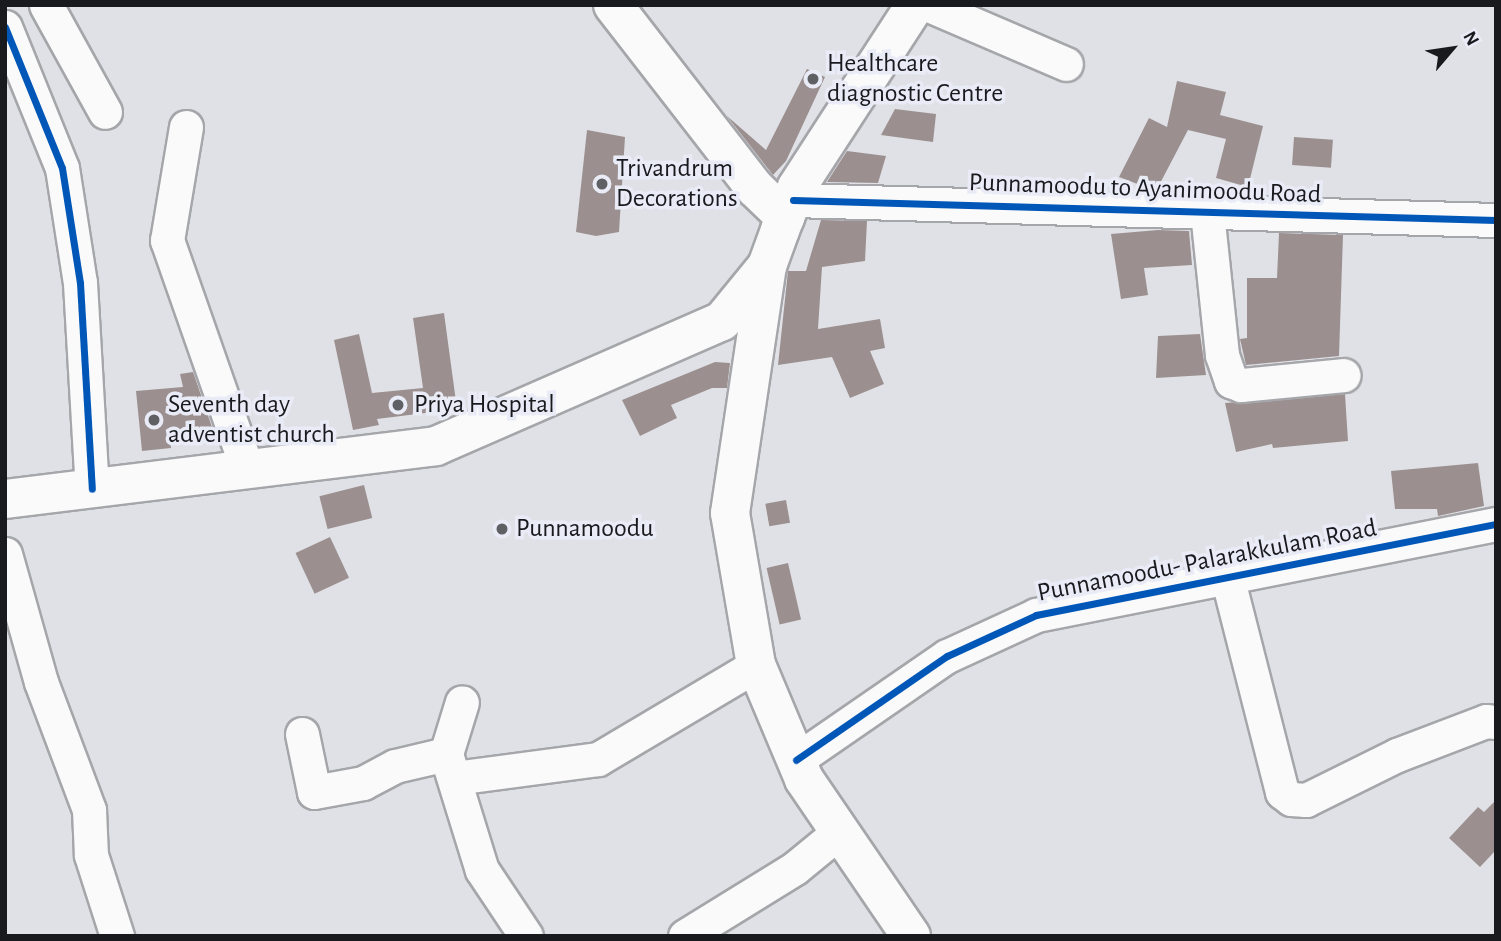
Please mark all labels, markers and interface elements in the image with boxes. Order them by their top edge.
north arrow [1417,14,1487,84]
text: N [1459,28,1482,49]
place label: Healthcare diagnostic Centre [827,48,1003,110]
marker: Healthcare diagnostic Centre [805,71,821,87]
place label: Trivandrum Decorations [616,153,738,214]
street label: Punnamoodu to Ayanimoodu Road [968,167,1322,211]
marker: Trivandrum Decorations [594,176,610,192]
place label: Seventh day adventist church [168,389,335,450]
place label: Priya Hospital [414,389,555,421]
marker: Priya Hospital [388,395,408,415]
marker: Seventh day adventist church [146,412,162,428]
place label: Punnamoodu [516,513,654,545]
street label: Punnamoodu- Palarakkulam Road [1035,513,1379,609]
marker: Punnamoodu [494,521,510,537]

